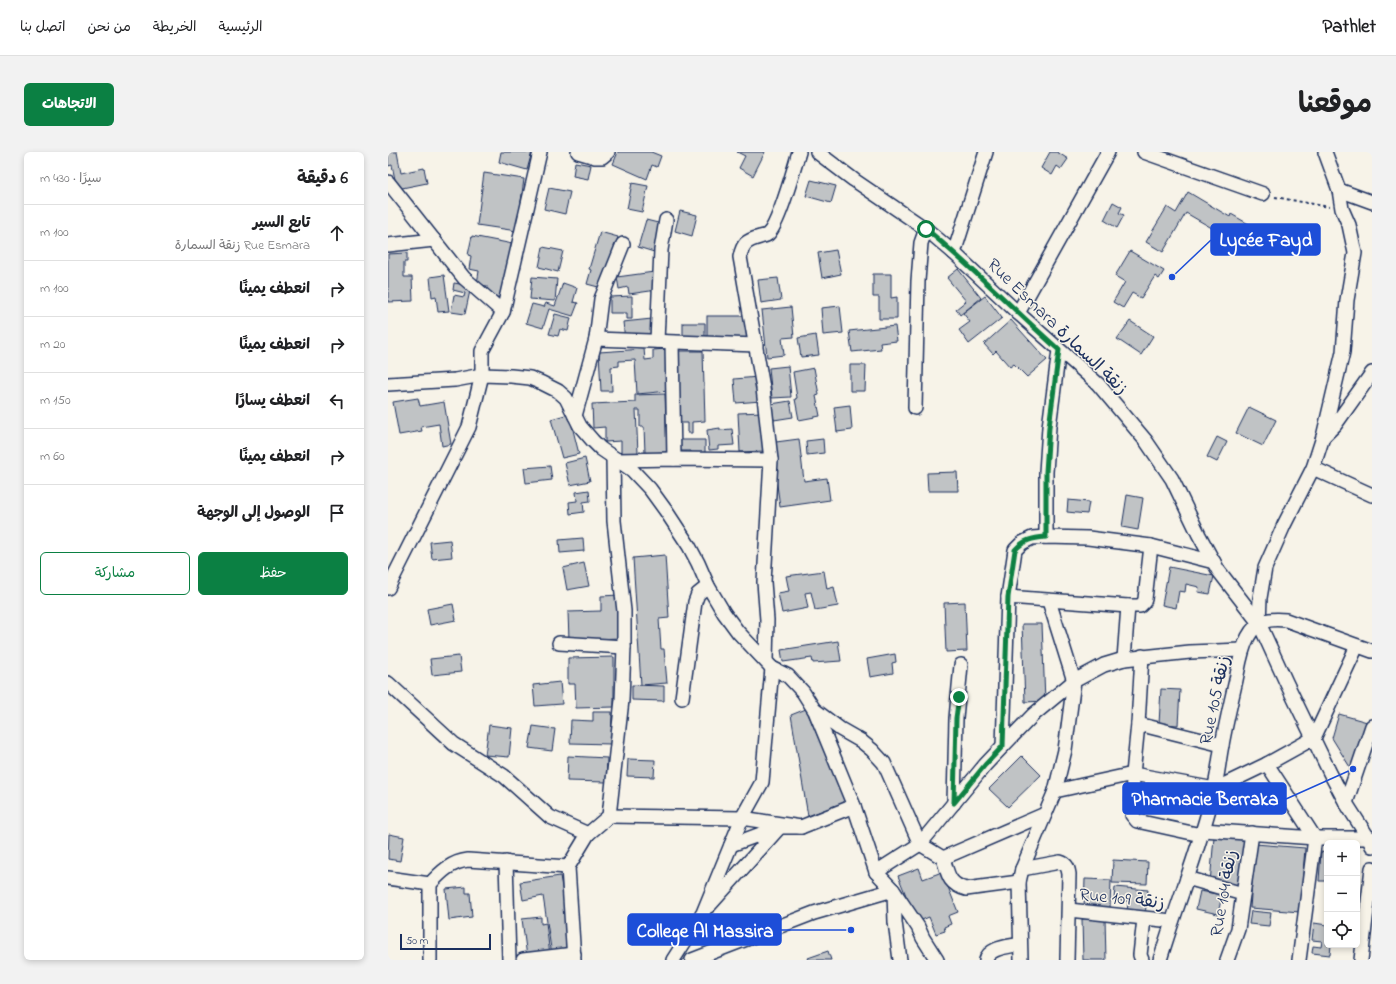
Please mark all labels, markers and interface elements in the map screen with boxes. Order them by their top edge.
text: Pathlet [1322,14,1376,41]
text: اتصل بنا [20,17,65,38]
text: من نحن [87,17,131,38]
text: الخريطة [153,17,197,38]
text: الرئيسية [219,17,263,38]
button: الاتجاهات [24,83,114,126]
text: موقعنا [1298,85,1372,126]
text: 6 دقيقة [297,166,348,191]
text: سيرًا · 430 m [40,169,102,188]
text: تابع السير [253,212,310,234]
route start [917,220,935,238]
icon: ahead [326,222,348,244]
text: 100 m [40,223,69,242]
callout: Lycée Fayd [1211,224,1320,255]
text: Lycée Fayd [1220,228,1313,257]
text: Rue Esmara زنقة السمارة [175,236,310,255]
street label: Rue Esmara زنقة السمارة [980,253,1133,402]
text: انعطف يمينًا [239,278,310,300]
icon: right [326,278,348,300]
text: 100 m [40,279,69,298]
text: انعطف يمينًا [239,334,310,356]
icon: right [326,334,348,356]
text: 20 m [40,335,65,354]
text: انعطف يسارًا [235,390,310,412]
icon: left [326,390,348,412]
text: 150 m [40,391,71,410]
text: انعطف يمينًا [239,446,310,468]
icon: right [326,446,348,468]
text: 60 m [40,447,65,466]
text: الوصول إلى الوجهة [197,502,310,524]
icon: arrive [326,502,348,524]
button: مشاركة [40,552,190,595]
button: حفظ [198,552,348,595]
street label: Rue 105 زنقة [1194,653,1238,747]
route end [950,688,968,706]
callout: Pharmacie Berraka [1123,783,1286,814]
text: Pharmacie Berraka [1131,787,1279,814]
map controls [1324,840,1360,948]
button: + [1324,840,1360,876]
street label: Rue 104 زنقة [1205,848,1245,939]
button: − [1324,876,1360,912]
street label: Rue 109 زنقة [1078,883,1166,917]
button: locate [1324,912,1360,948]
callout: College Al Massira [628,914,781,945]
text: College Al Massira [637,919,773,948]
scale bar [400,932,491,951]
text: 50 m [406,933,428,949]

